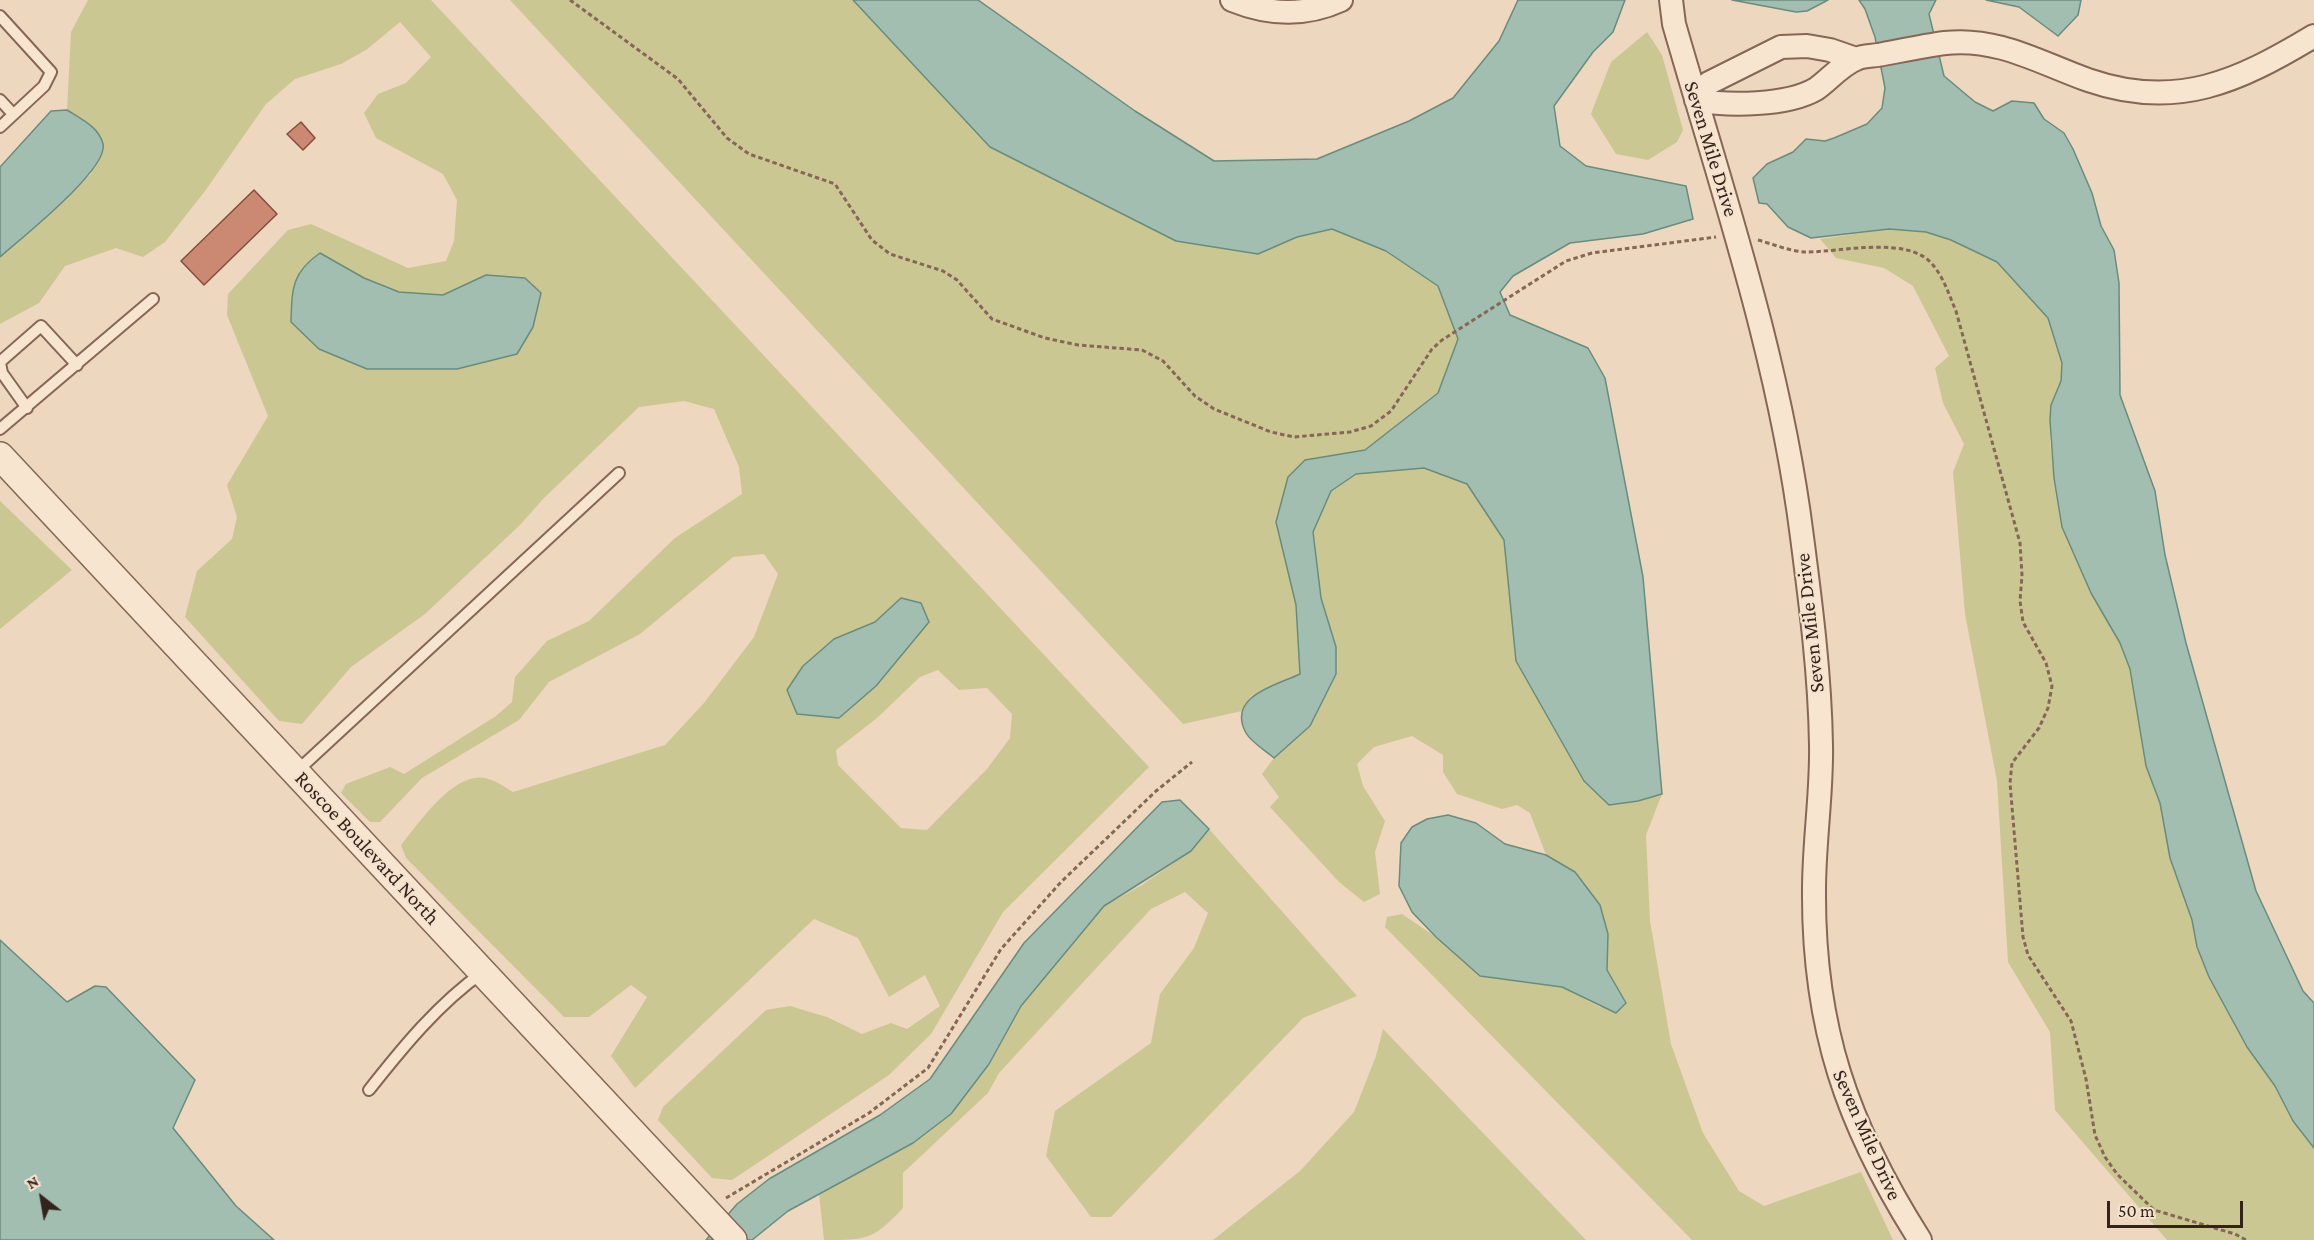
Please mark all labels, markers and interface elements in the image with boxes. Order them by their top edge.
street label: Seven Mile Drive [1678,78,1744,220]
street label: Seven Mile Drive [1790,552,1830,694]
street label: Roscoe Boulevard North [289,766,445,930]
street label: Seven Mile Drive [1827,1066,1907,1204]
north arrow [12,1168,72,1228]
text: N [23,1172,42,1192]
scale bar [2110,1189,2246,1227]
text: 50 m [2118,1201,2155,1221]

